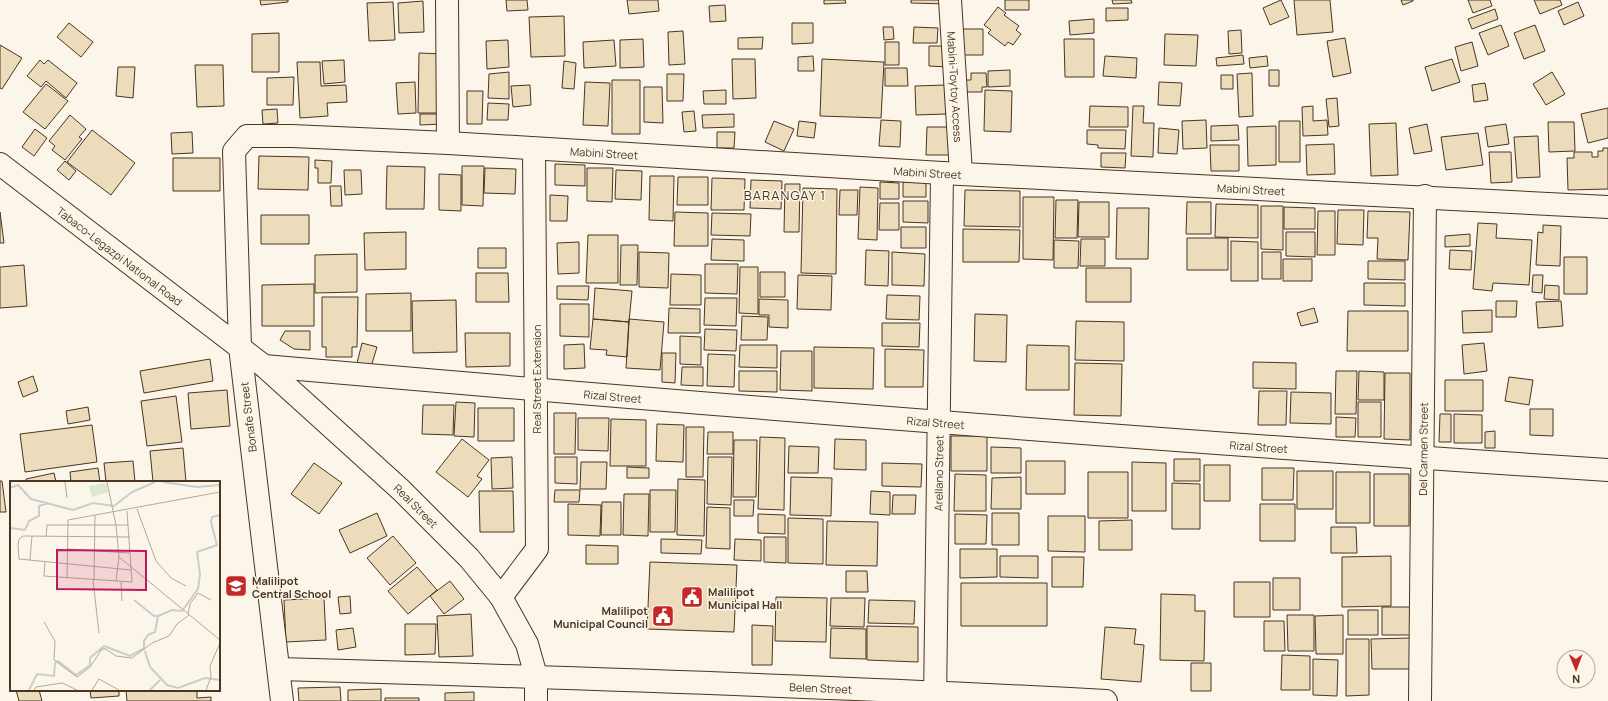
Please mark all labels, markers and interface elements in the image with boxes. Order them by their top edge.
street label: Mabini-Toytoy Access [945,31,967,143]
street label: Mabini Street [570,143,639,162]
street label: Mabini Street [893,163,962,181]
street label: Mabini Street [1217,180,1286,198]
district label: BARANGAY 1 [744,186,826,204]
street label: Tabaco-Legazpi National Road [54,203,186,309]
street label: Real Street Extension [529,324,544,434]
street label: Bonafe Street [236,381,260,453]
street label: Rizal Street [583,386,642,406]
street label: Del Carmen Street [1415,402,1430,496]
street label: Rizal Street [906,412,965,432]
street label: Arellano Street [930,435,946,511]
street label: Rizal Street [1229,437,1288,456]
street label: Real Street [391,480,442,531]
inset map [10,481,220,691]
school or university icon: Malilipot Central School [223,573,249,599]
place label: Malilipot Central School [252,573,331,601]
public building icon: Malilipot Municipal Hall [679,584,705,610]
place label: Malilipot Municipal Hall [708,584,782,612]
place label: Malilipot Municipal Council [553,603,648,631]
public building icon: Malilipot Municipal Council [650,603,676,629]
north arrow [1556,649,1596,689]
text: N [1572,672,1580,687]
street label: Belen Street [789,679,853,696]

